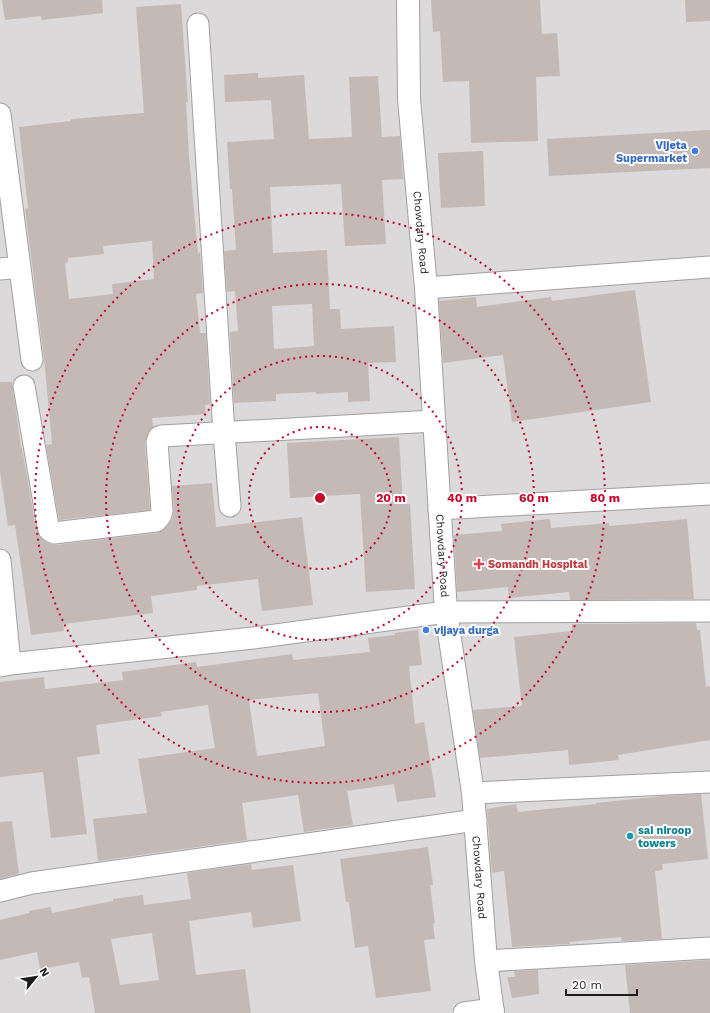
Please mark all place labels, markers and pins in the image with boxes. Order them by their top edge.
place label: Vijeta Supermarket [616,139,688,165]
marker: Vijeta Supermarket [690,146,700,156]
centre of rings [313,491,327,505]
marker: Somandh Hospital [473,558,485,570]
place label: Somandh Hospital [488,558,588,571]
place label: vijaya durga [433,624,500,637]
marker: vijaya durga [421,625,431,635]
place label: sai niroop towers [638,824,691,850]
marker: sai niroop towers [625,831,635,841]

